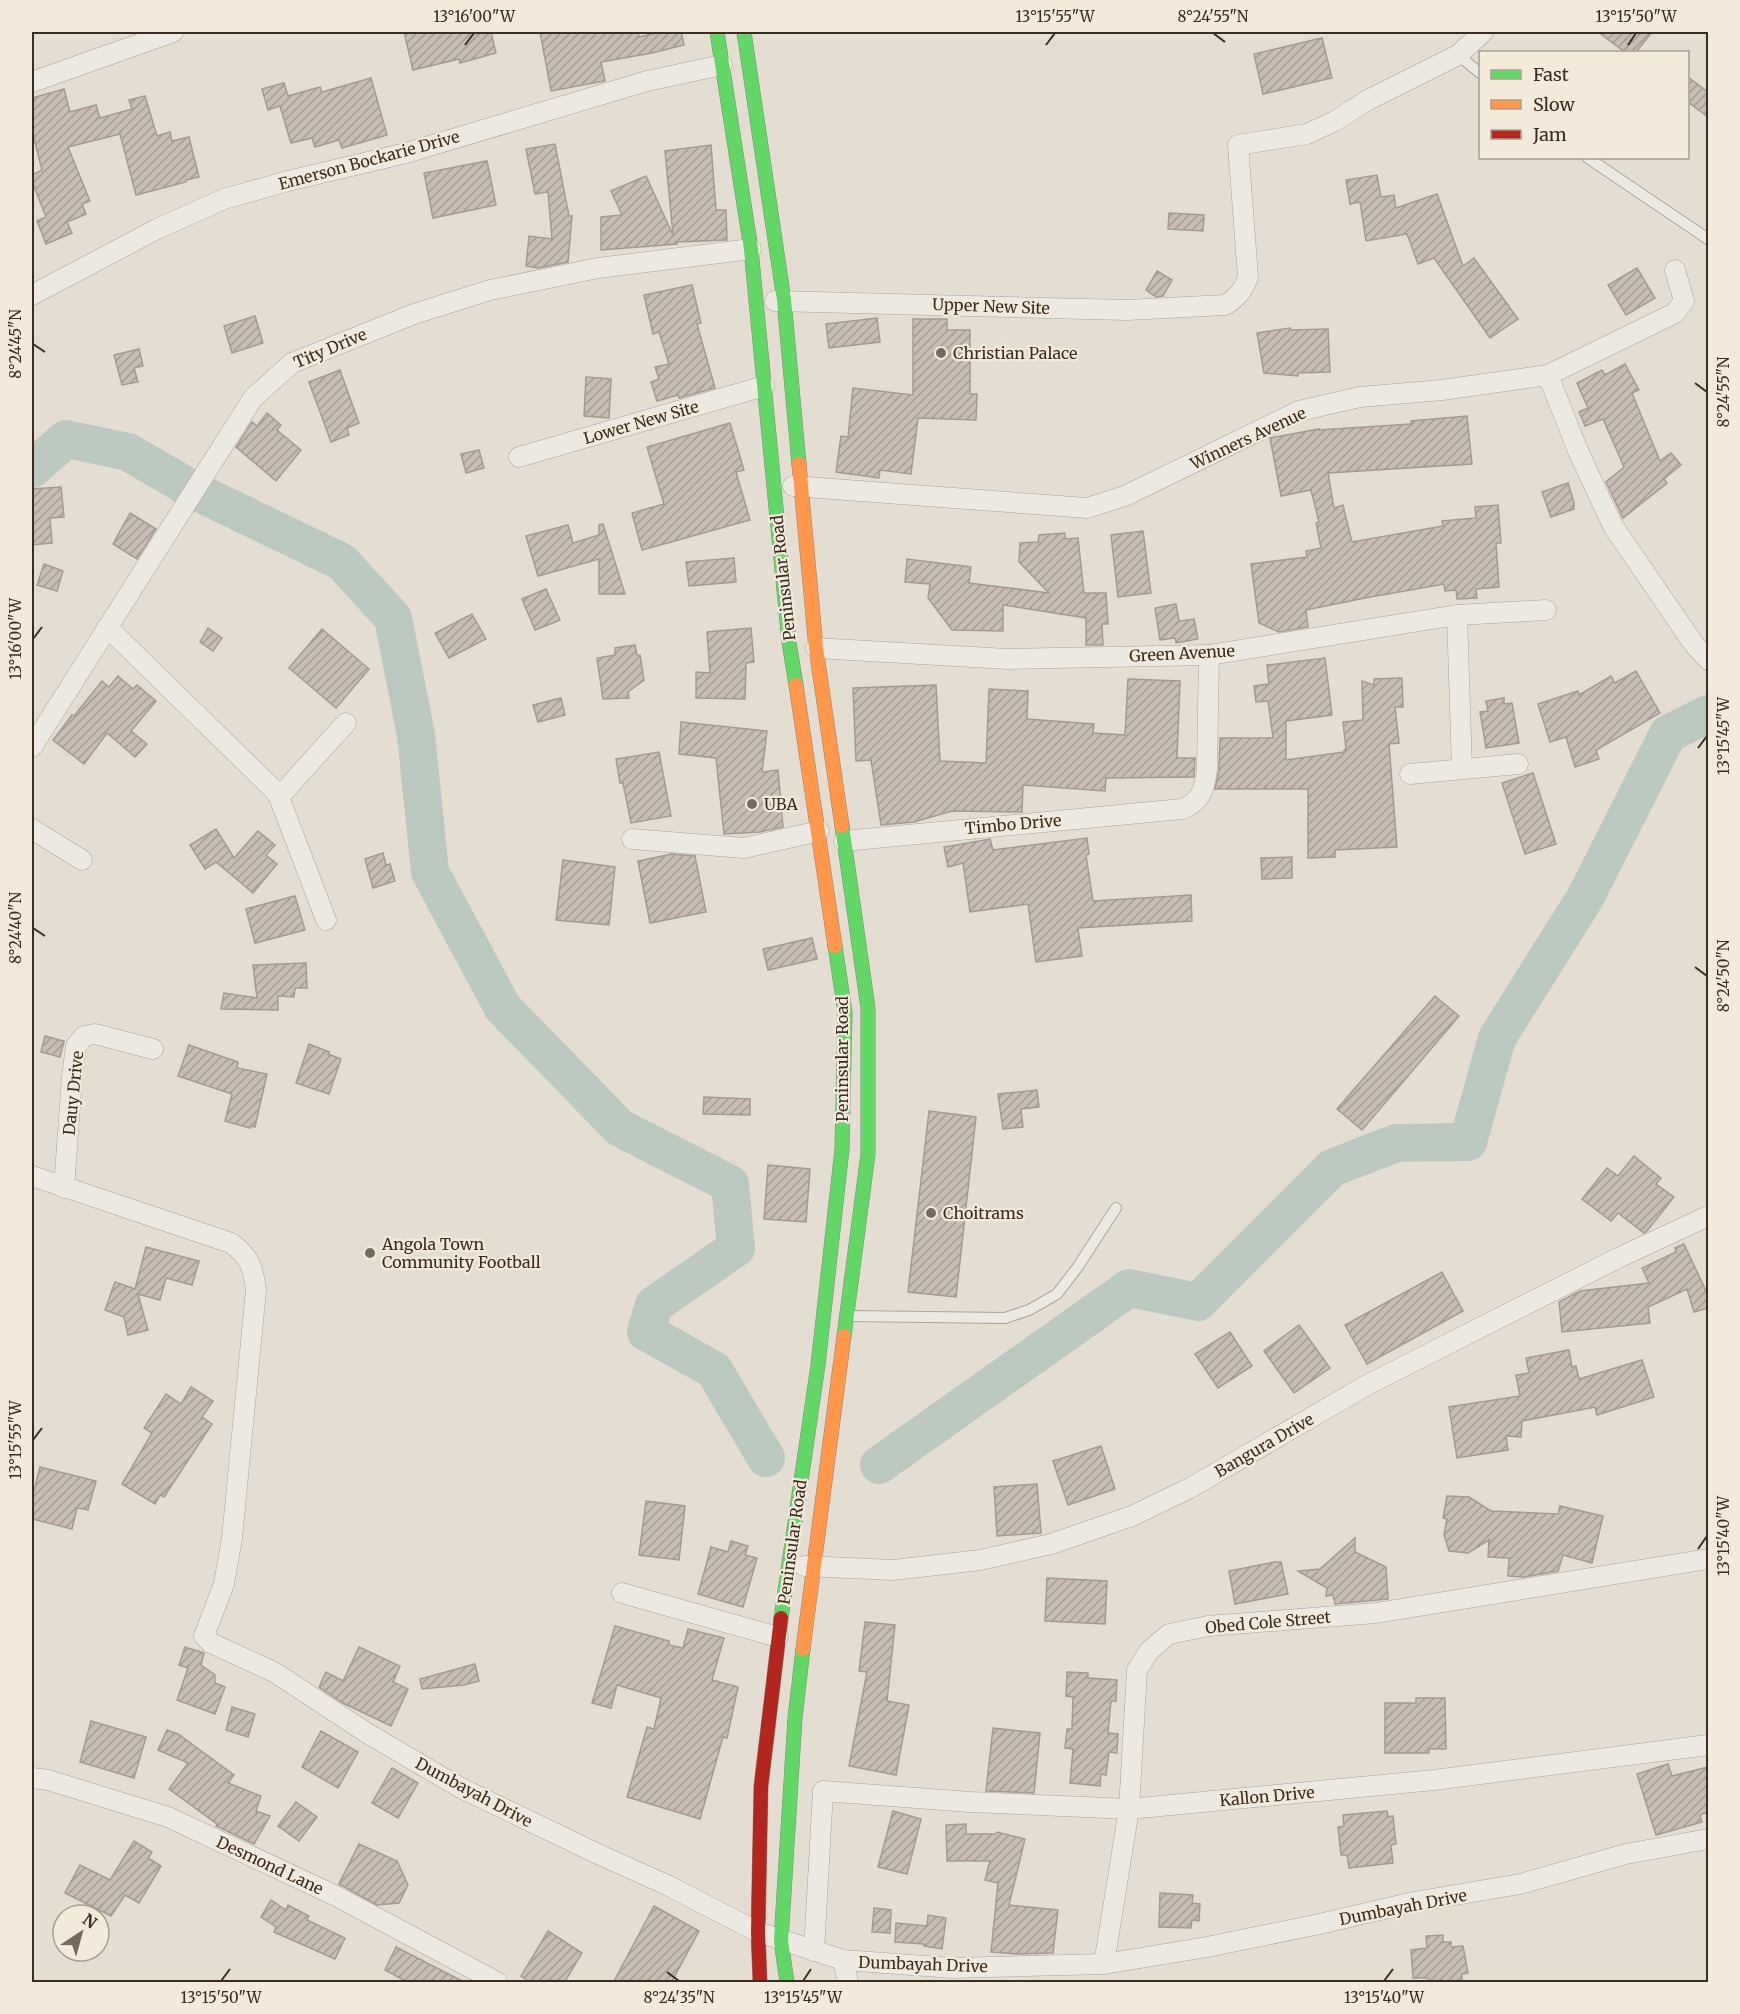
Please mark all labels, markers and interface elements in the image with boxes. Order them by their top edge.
text: 13°16'00"W [433,7,516,26]
text: 13°15'55"W [1016,7,1096,26]
text: 8°24'55"N [1178,7,1249,26]
text: 13°15'50"W [1596,7,1677,26]
legend [1479,51,1689,159]
text: Fast [1533,63,1569,86]
text: Slow [1533,93,1576,116]
text: Jam [1532,123,1567,146]
street label: Emerson Bockarie Drive [276,126,462,194]
street label: Upper New Site [932,294,1050,318]
text: 8°24'45"N [6,309,25,379]
street label: Tity Drive [291,324,369,372]
place label: Christian Palace [953,343,1077,363]
marker: Christian Palace [934,346,948,360]
text: 8°24'55"N [1714,356,1733,427]
street label: Lower New Site [581,396,701,448]
street label: Winners Avenue [1186,402,1309,474]
street label: Peninsular Road [766,514,800,642]
text: 13°16'00"W [6,597,25,680]
street label: Green Avenue [1129,640,1235,666]
text: 13°15'45"W [1714,696,1733,775]
place label: UBA [764,794,799,814]
marker: UBA [745,797,759,811]
street label: Timbo Drive [964,810,1062,838]
text: 8°24'40"N [6,892,25,964]
text: 8°24'50"N [1714,939,1733,1012]
street label: Peninsular Road [832,996,852,1122]
street label: Dauy Drive [59,1050,87,1136]
place label: Choitrams [943,1203,1024,1223]
marker: Choitrams [924,1206,938,1220]
place label: Angola Town Community Football [381,1234,541,1272]
marker: Angola Town Community Football [363,1246,377,1260]
text: 13°15'55"W [6,1399,25,1479]
street label: Bangura Drive [1211,1409,1317,1481]
street label: Peninsular Road [773,1478,811,1606]
text: 13°15'40"W [1714,1495,1733,1576]
street label: Obed Cole Street [1204,1606,1332,1637]
street label: Dumbayah Drive [412,1753,536,1831]
street label: Kallon Drive [1219,1782,1315,1810]
street label: Desmond Lane [213,1831,327,1899]
street label: Dumbayah Drive [1337,1885,1469,1929]
north arrow [51,1903,111,1963]
text: N [79,1909,101,1933]
street label: Dumbayah Drive [858,1952,988,1976]
text: 13°15'50"W [181,1988,262,2007]
text: 8°24'35"N [643,1988,715,2007]
text: 13°15'45"W [764,1988,843,2007]
text: 13°15'40"W [1344,1988,1425,2007]

